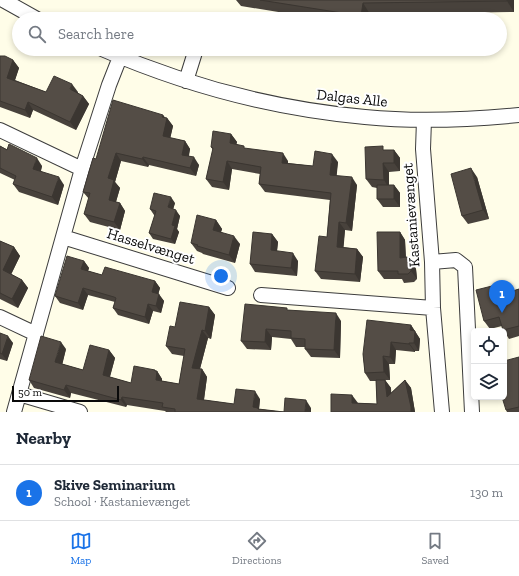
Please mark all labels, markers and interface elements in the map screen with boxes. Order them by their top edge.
search box [12,12,507,56]
icon: search [26,23,48,45]
text: Search here [58,25,134,43]
street label: Dalgas Alle [316,85,388,111]
street label: Kastanievænget [398,162,424,268]
street label: Hasselvænget [105,224,197,268]
your location [211,266,231,286]
pin: 1 [489,280,515,313]
map controls [471,328,507,400]
button: locate [471,328,507,364]
button: layers [471,364,507,400]
scale bar [12,384,119,403]
text: 50 m [18,386,42,399]
text: Nearby [16,428,71,448]
text: Skive Seminarium [54,476,175,494]
text: 1 [26,485,32,500]
text: 130 m [470,485,503,500]
text: School · Kastanievænget [54,494,190,509]
tab: Map [70,530,92,567]
tab: Directions [232,530,282,567]
tab: Saved [421,530,449,567]

